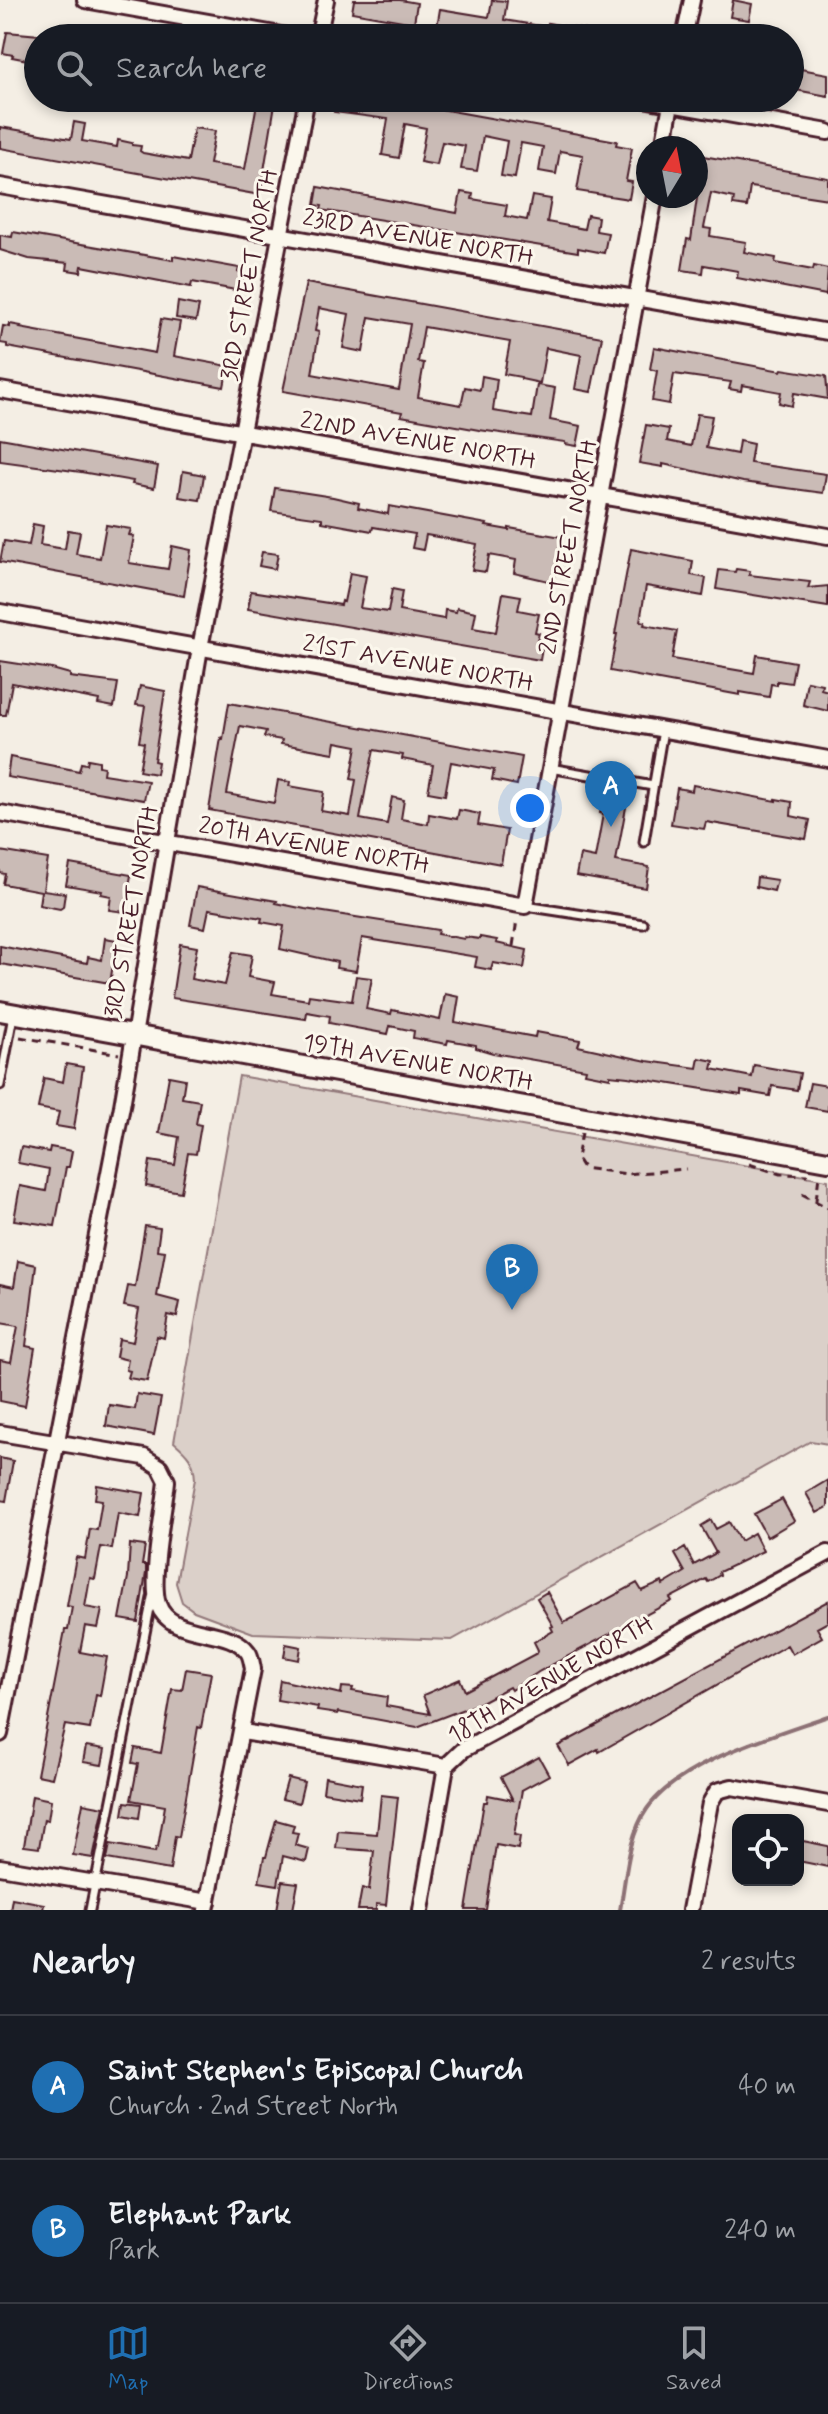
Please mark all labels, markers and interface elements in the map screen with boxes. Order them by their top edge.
search box [24,24,804,112]
icon: search [52,46,96,90]
text: Search here [116,49,267,88]
north arrow [636,136,708,208]
street label: 3RD STREET NORTH [214,166,286,384]
street label: 23RD AVENUE NORTH [300,202,536,274]
street label: 22ND AVENUE NORTH [298,405,538,477]
street label: 2ND STREET NORTH [533,437,605,657]
street label: 21ST AVENUE NORTH [300,628,536,700]
pin: A [585,761,637,827]
your location [510,788,550,828]
street label: 3RD STREET NORTH [98,803,166,1021]
street label: 20TH AVENUE NORTH [196,810,432,882]
street label: 19TH AVENUE NORTH [300,1027,536,1099]
pin: B [486,1244,538,1310]
street label: 18TH AVENUE NORTH [443,1609,659,1751]
map controls [732,1814,804,1886]
button: locate [732,1814,804,1886]
text: Nearby [32,1940,136,1985]
text: 2 results [701,1945,796,1979]
text: Saint Stephen's Episcopal Church [108,2051,524,2090]
text: A [49,2070,67,2104]
text: 40 m [738,2070,796,2104]
text: Church · 2nd Street North [108,2090,398,2124]
text: Elephant Park [108,2195,291,2234]
text: B [50,2214,66,2248]
text: 240 m [724,2214,796,2248]
text: Park [108,2234,160,2268]
tab: Map [106,2321,150,2397]
tab: Directions [363,2321,453,2397]
tab: Saved [666,2321,722,2397]

